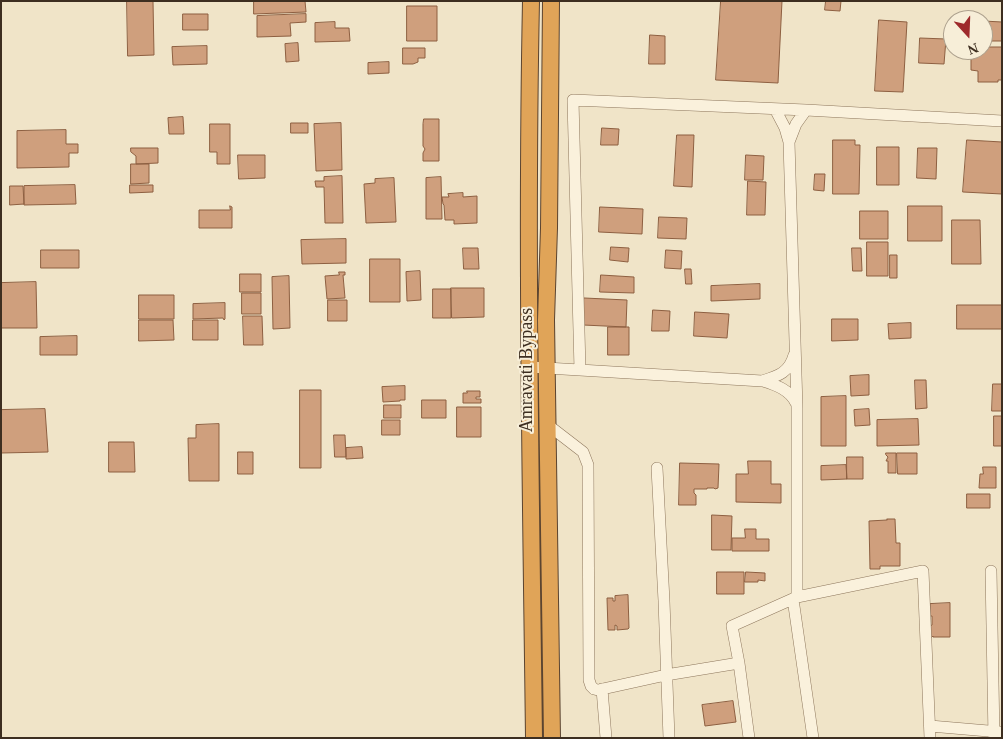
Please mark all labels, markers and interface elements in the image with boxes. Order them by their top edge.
north arrow [943,10,993,60]
text: N [966,40,980,57]
street label: Amravati Bypass [516,308,538,432]

